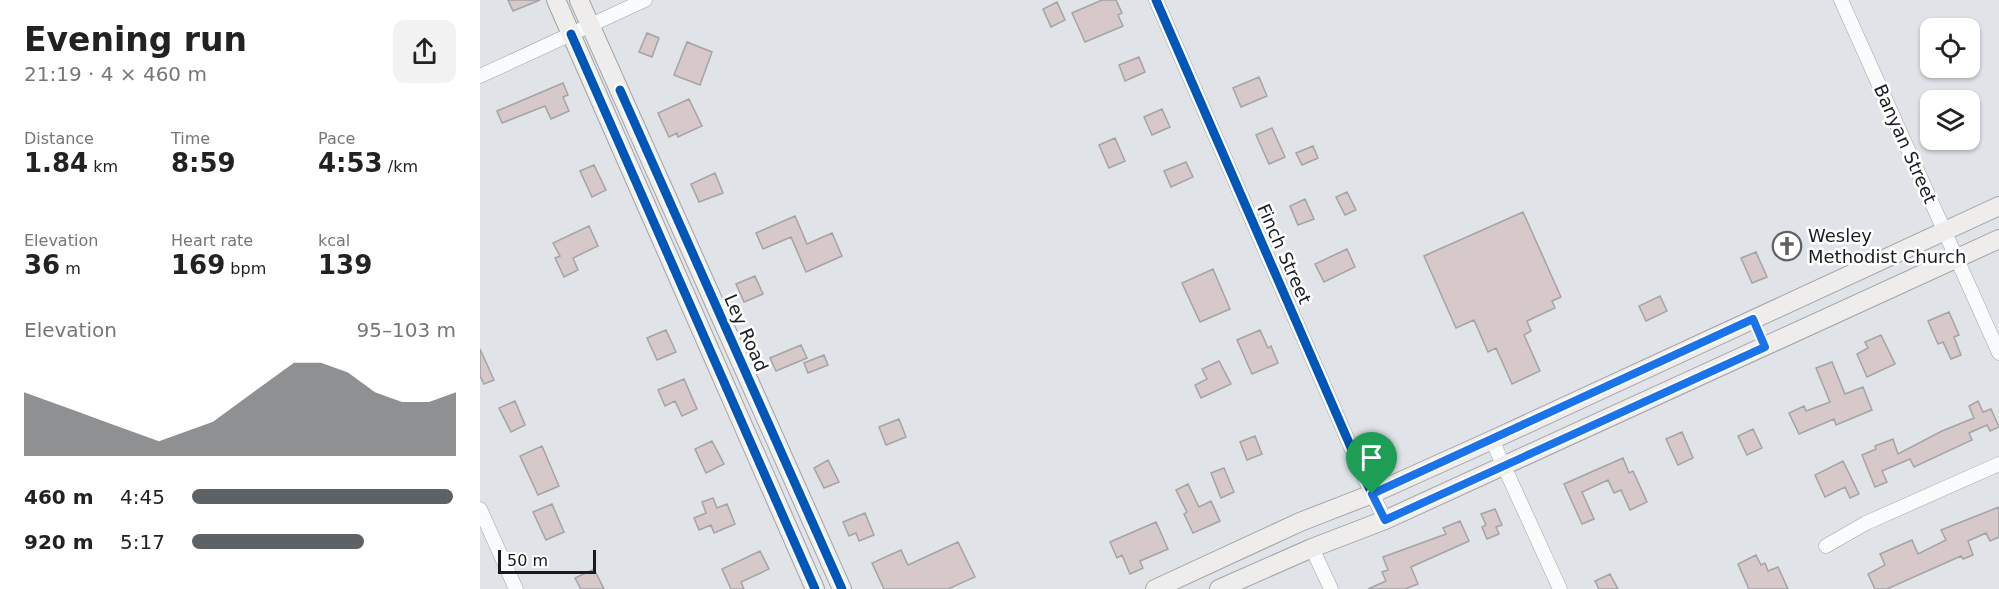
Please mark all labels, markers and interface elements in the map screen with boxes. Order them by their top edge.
map controls [1920,18,1980,150]
button: locate [1920,18,1980,78]
text: Evening run [24,20,247,59]
button: share [393,20,456,83]
text: 21:19 · 4 × 460 m [24,62,207,86]
street label: Banyan Street [1870,81,1941,207]
button: layers [1920,90,1980,150]
text: Distance [24,129,94,148]
text: Time [171,129,210,148]
text: Pace [318,129,355,148]
text: 1.84 [24,148,88,178]
text: 8:59 [171,148,236,178]
text: 4:53 [318,148,383,178]
text: km [88,157,118,176]
text: /km [383,157,418,176]
street label: Finch Street [1253,201,1316,307]
place label: Wesley Methodist Church [1808,225,1966,267]
church icon: Wesley Methodist Church [1771,230,1803,262]
text: Elevation [24,231,98,250]
text: Heart rate [171,231,253,250]
text: kcal [318,231,350,250]
text: 36 [24,250,60,280]
text: 169 [171,250,225,280]
text: 139 [318,250,372,280]
text: m [60,259,81,278]
text: bpm [225,259,266,278]
street label: Ley Road [720,291,773,375]
text: Elevation [24,318,117,342]
text: 95–103 m [357,318,456,342]
pin [1346,432,1397,494]
icon: arrive [1355,441,1388,474]
text: 460 m [24,485,94,509]
text: 4:45 [120,485,165,509]
text: 920 m [24,530,94,554]
text: 5:17 [120,530,165,554]
scale bar [498,547,596,574]
text: 50 m [507,551,548,570]

